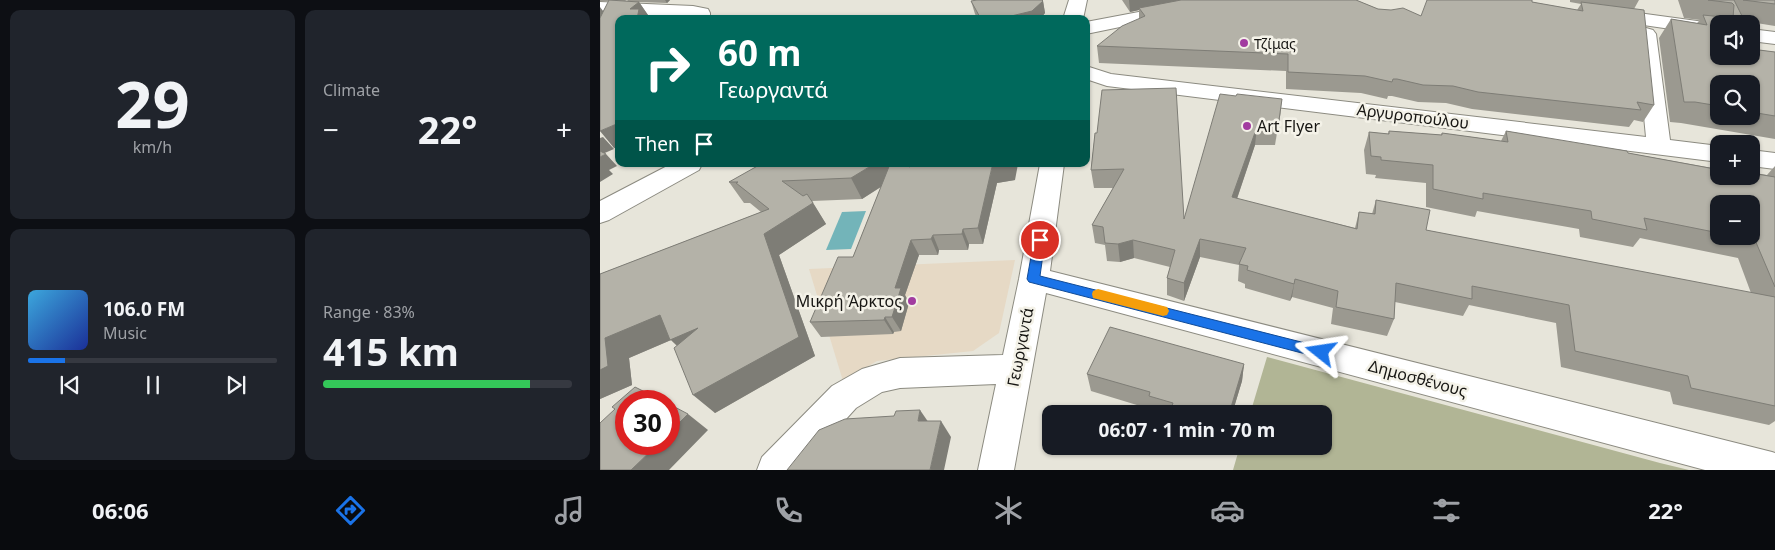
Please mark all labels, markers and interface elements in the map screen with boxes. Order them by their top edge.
map controls [1710,15,1760,245]
button: sound [1710,15,1760,65]
text: 60 m [718,29,801,76]
place label: Τζίμας [1254,34,1296,53]
icon: right [635,35,700,100]
marker: Τζίμας [1238,37,1250,49]
text: 29 [115,59,190,147]
text: Γεωργαντά [718,74,828,104]
button: search [1710,75,1760,125]
text: Climate [323,79,380,101]
street label: Αργυροπούλου [1356,98,1470,134]
text: 22° [418,103,477,155]
text: − [323,110,339,148]
text: + [556,110,572,148]
place label: Art Flyer [1257,115,1320,137]
marker: Art Flyer [1241,120,1253,132]
icon: arrive [690,130,718,158]
text: Then [635,131,680,157]
button: + [1710,135,1760,185]
text: km/h [133,136,172,158]
button: − [1710,195,1760,245]
pin [1019,219,1061,261]
icon: arrive [1026,226,1054,254]
place label: Μικρή Άρκτος [796,290,902,312]
marker: Μικρή Άρκτος [906,295,918,307]
text: 106.0 FM [103,296,185,322]
text: Range · 83% [323,301,415,323]
street label: Γεωργαντά [1002,306,1038,388]
text: Music [103,322,147,344]
text: 415 km [323,325,459,377]
position arrow [1294,325,1346,377]
street label: Δημοσθένους [1366,354,1470,402]
icon: previous [56,371,84,399]
icon: pause [139,371,167,399]
icon: next [222,371,250,399]
speed limit sign: 30 [615,390,680,455]
text: 06:07 · 1 min · 70 m [1099,417,1275,443]
icon: directions [333,493,368,528]
icon: music [552,493,587,528]
icon: phone [771,493,806,528]
icon: climate [991,493,1026,528]
icon: car [1210,493,1245,528]
icon: filters [1429,493,1464,528]
text: 06:06 [92,495,149,525]
text: 22° [1648,495,1683,525]

